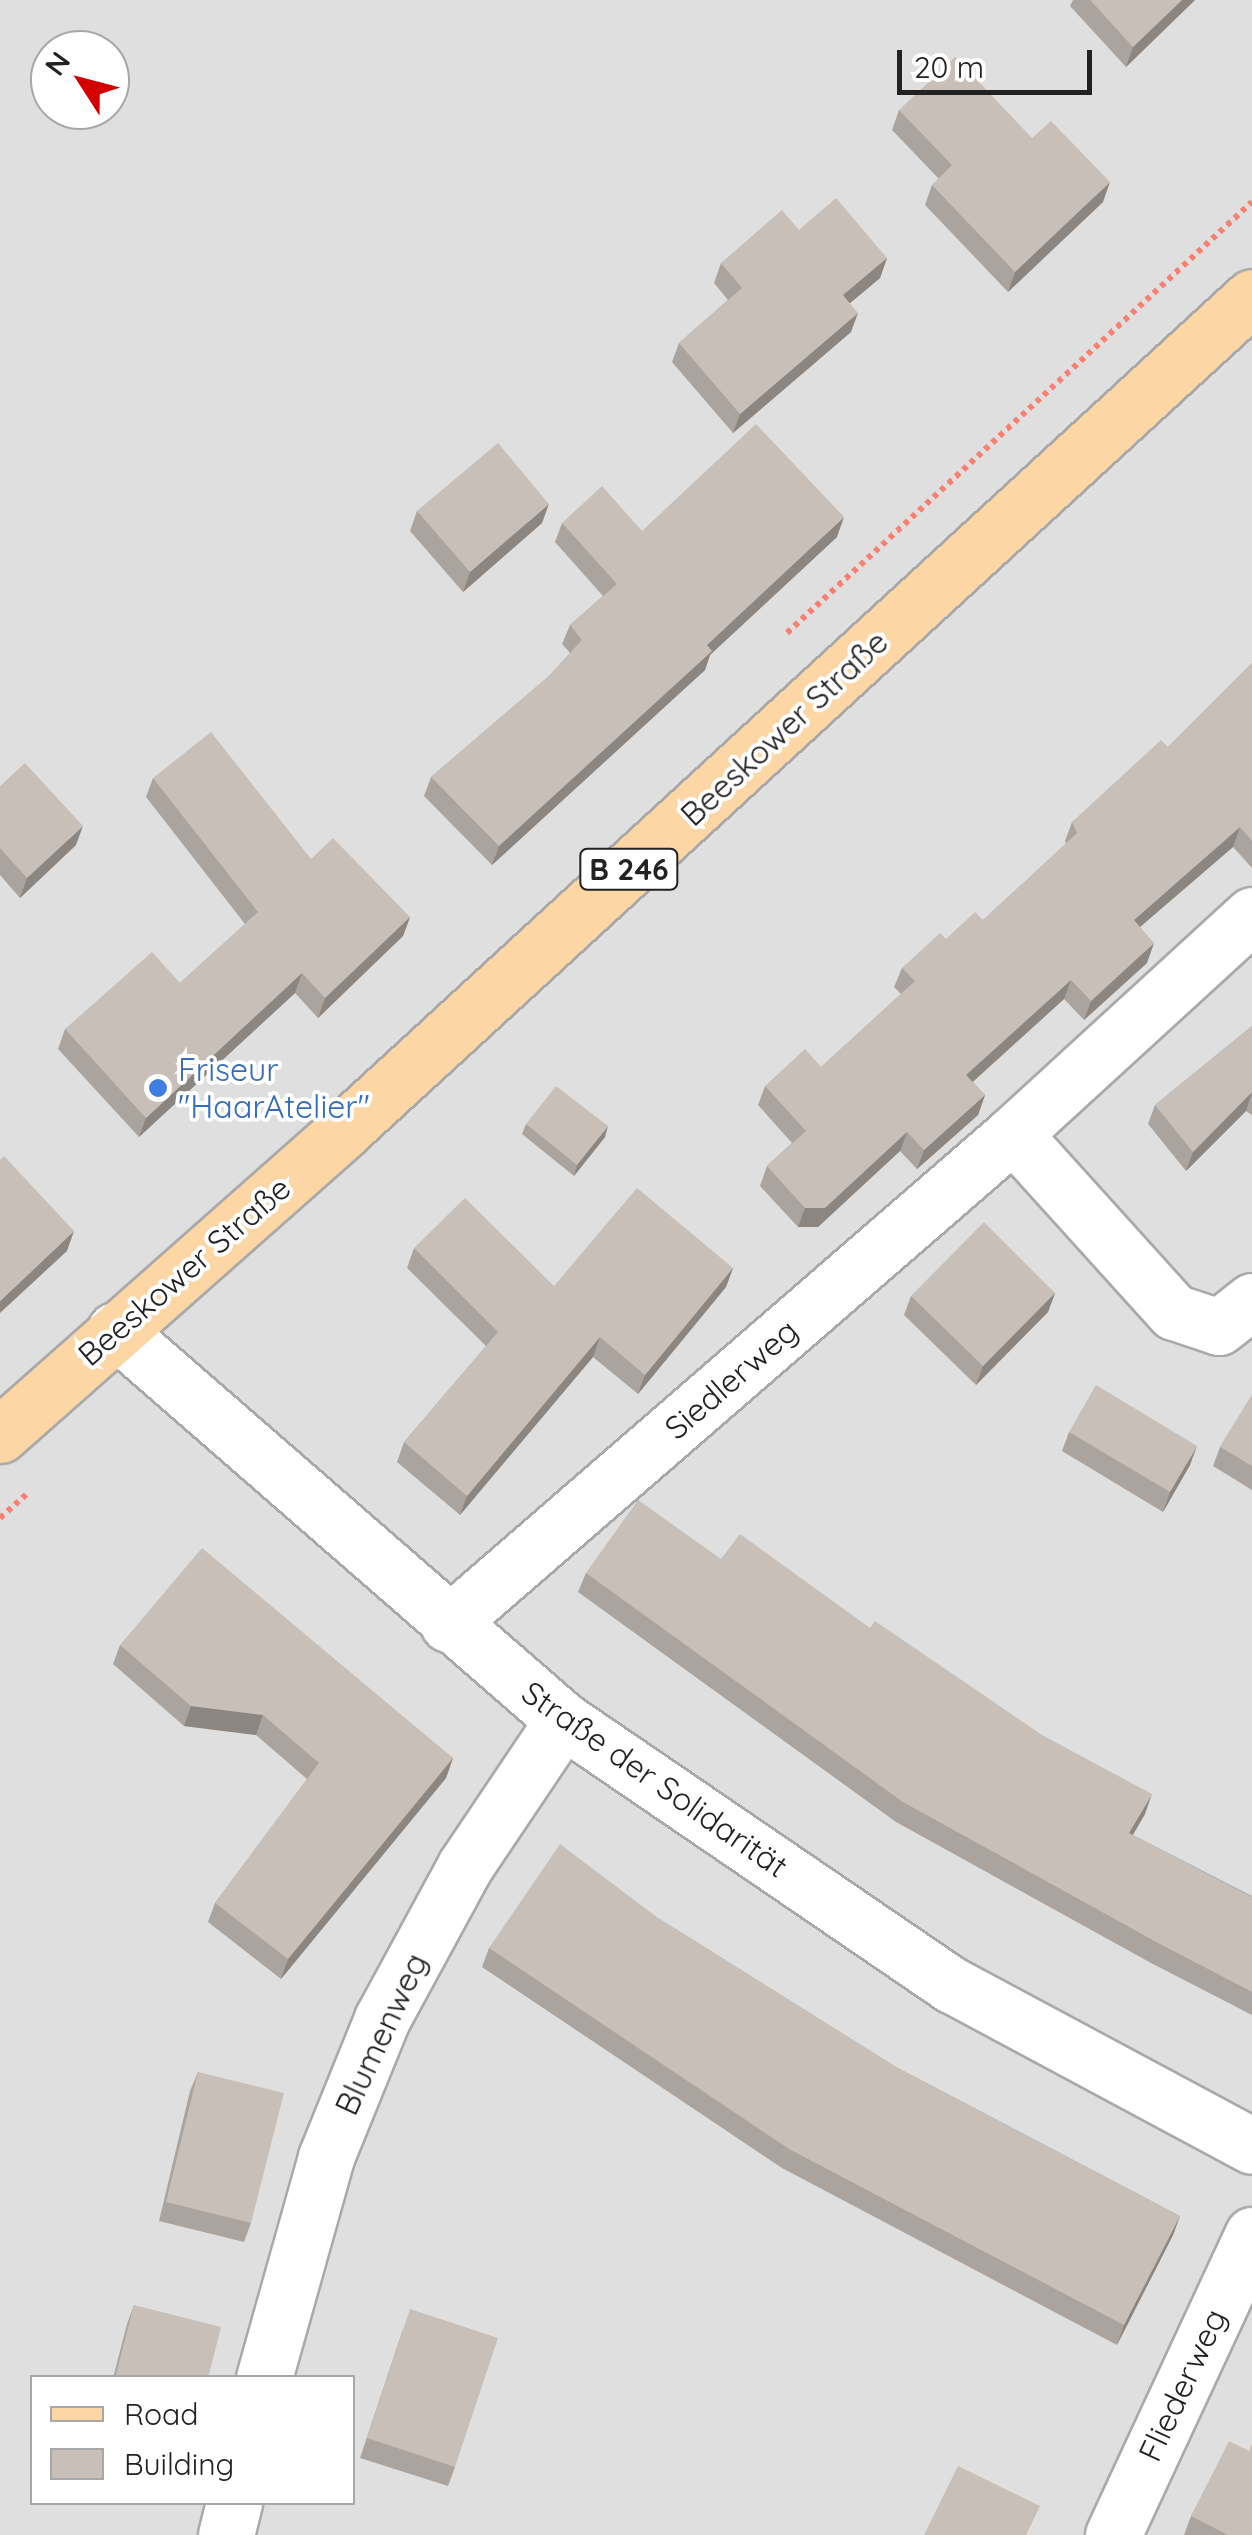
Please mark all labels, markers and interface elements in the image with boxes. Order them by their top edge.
north arrow [30,30,130,130]
scale bar [902,30,1097,92]
text: N [37,45,77,82]
text: 20 m [914,48,984,86]
street label: Beeskower Straße [673,622,895,834]
road number: B 246 [579,844,679,894]
place label: Friseur "HaarAtelier" [178,1051,370,1126]
marker: Friseur "HaarAtelier" [147,1077,169,1099]
street label: Beeskower Straße [70,1168,298,1374]
street label: Siedlerweg [657,1311,805,1447]
street label: Straße der Solidarität [515,1673,795,1885]
street label: Blumenweg [327,1947,435,2121]
street label: Fliederweg [1130,2303,1234,2467]
legend [30,2375,355,2505]
text: Road [124,2395,198,2433]
text: Building [124,2445,234,2483]

